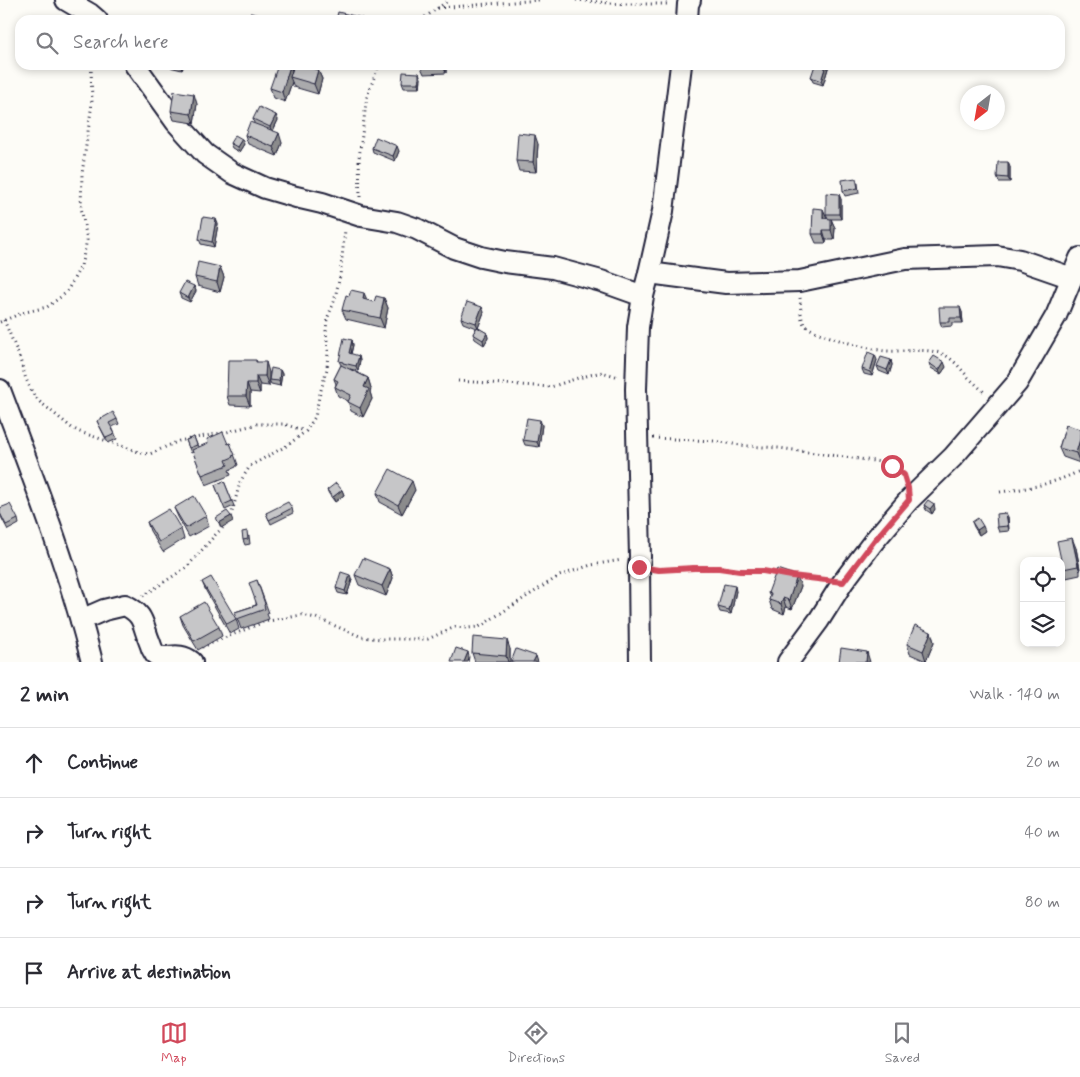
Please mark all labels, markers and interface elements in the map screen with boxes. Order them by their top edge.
search box [15,15,1065,70]
icon: search [33,29,61,57]
text: Search here [73,30,169,55]
north arrow [960,85,1005,130]
route start [881,455,904,478]
route end [628,556,651,579]
map controls [1020,557,1065,647]
button: locate [1020,557,1065,602]
button: layers [1020,602,1065,647]
text: 2 min [20,681,69,709]
text: Walk · 140 m [970,684,1060,705]
icon: ahead [20,749,48,777]
text: Continue [67,750,138,775]
text: 20 m [1026,752,1060,773]
icon: right [20,819,48,847]
text: Turn right [67,820,151,845]
text: 40 m [1024,822,1060,843]
icon: right [20,889,48,917]
text: Turn right [67,890,151,915]
text: 80 m [1025,892,1060,913]
icon: arrive [20,959,48,987]
text: Arrive at destination [67,960,231,985]
tab: Map [160,1019,188,1067]
tab: Directions [508,1019,565,1067]
tab: Saved [885,1019,920,1067]

